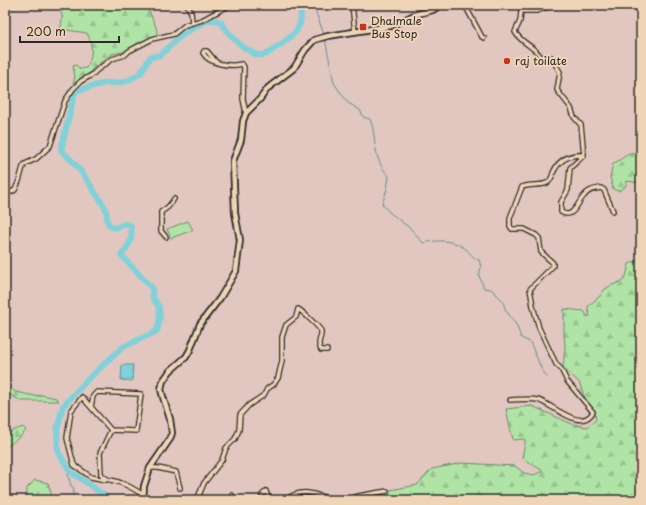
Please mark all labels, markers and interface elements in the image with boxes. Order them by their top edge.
place label: Dhalmale Bus Stop [371,12,422,42]
scale bar [20,18,119,44]
text: 200 m [26,22,66,40]
marker: Dhalmale Bus Stop [358,22,368,32]
place label: raj toilate [515,52,567,69]
marker: raj toilate [502,56,512,66]

